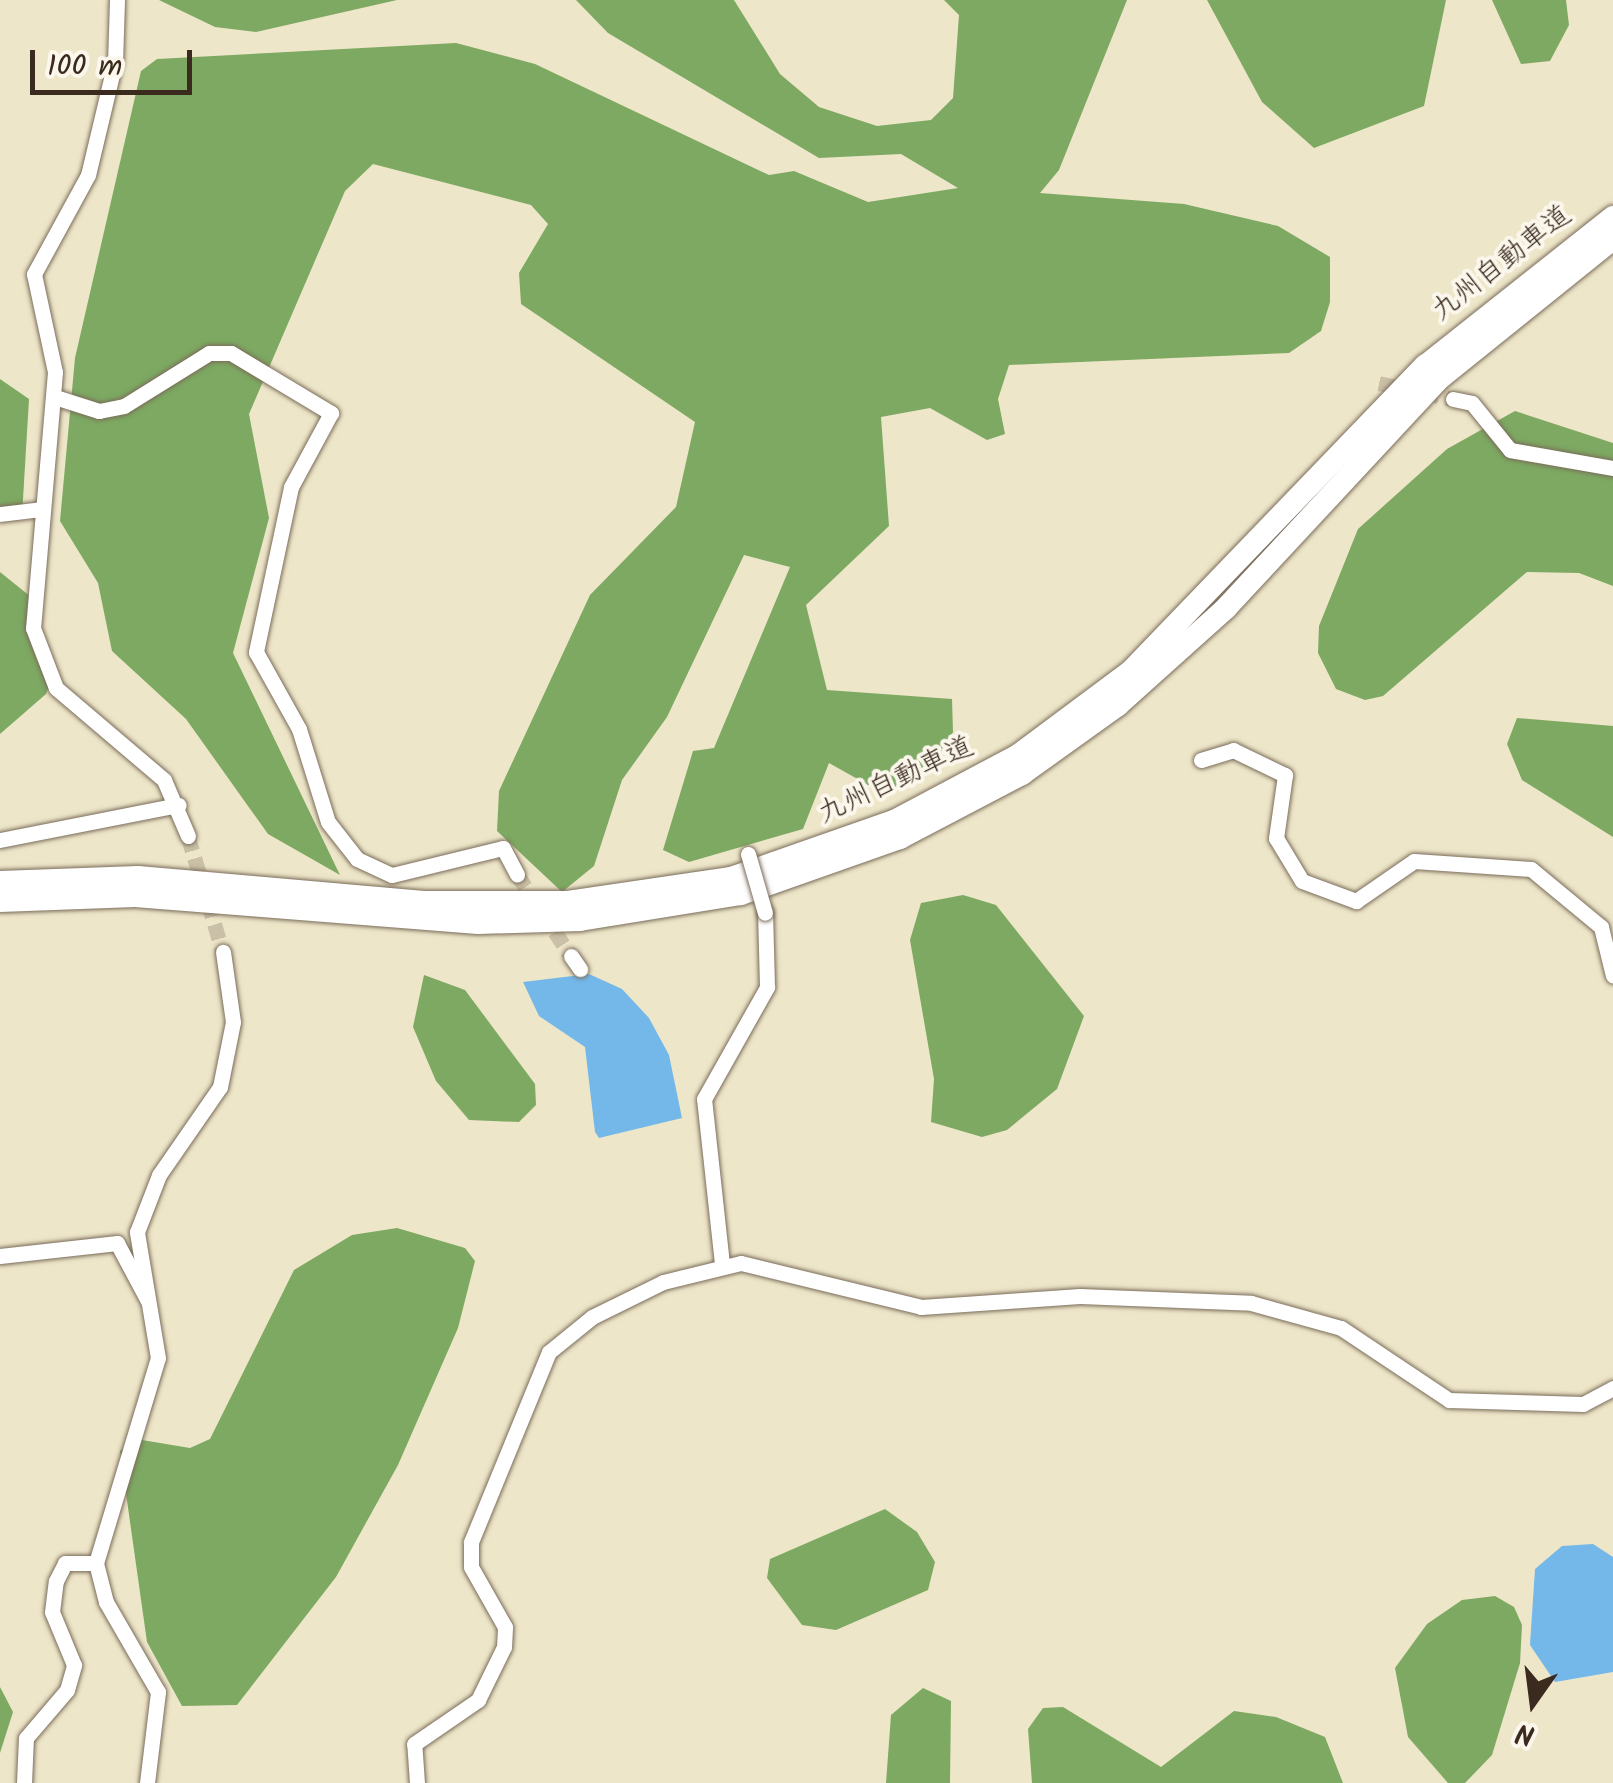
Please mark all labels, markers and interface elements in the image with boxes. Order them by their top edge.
scale bar [35,30,198,92]
text: 100 m [47,43,122,91]
street label: 九州自動車道 [1425,199,1579,329]
street label: 九州自動車道 [813,730,979,832]
north arrow [1483,1653,1583,1753]
text: N [1512,1709,1540,1757]

